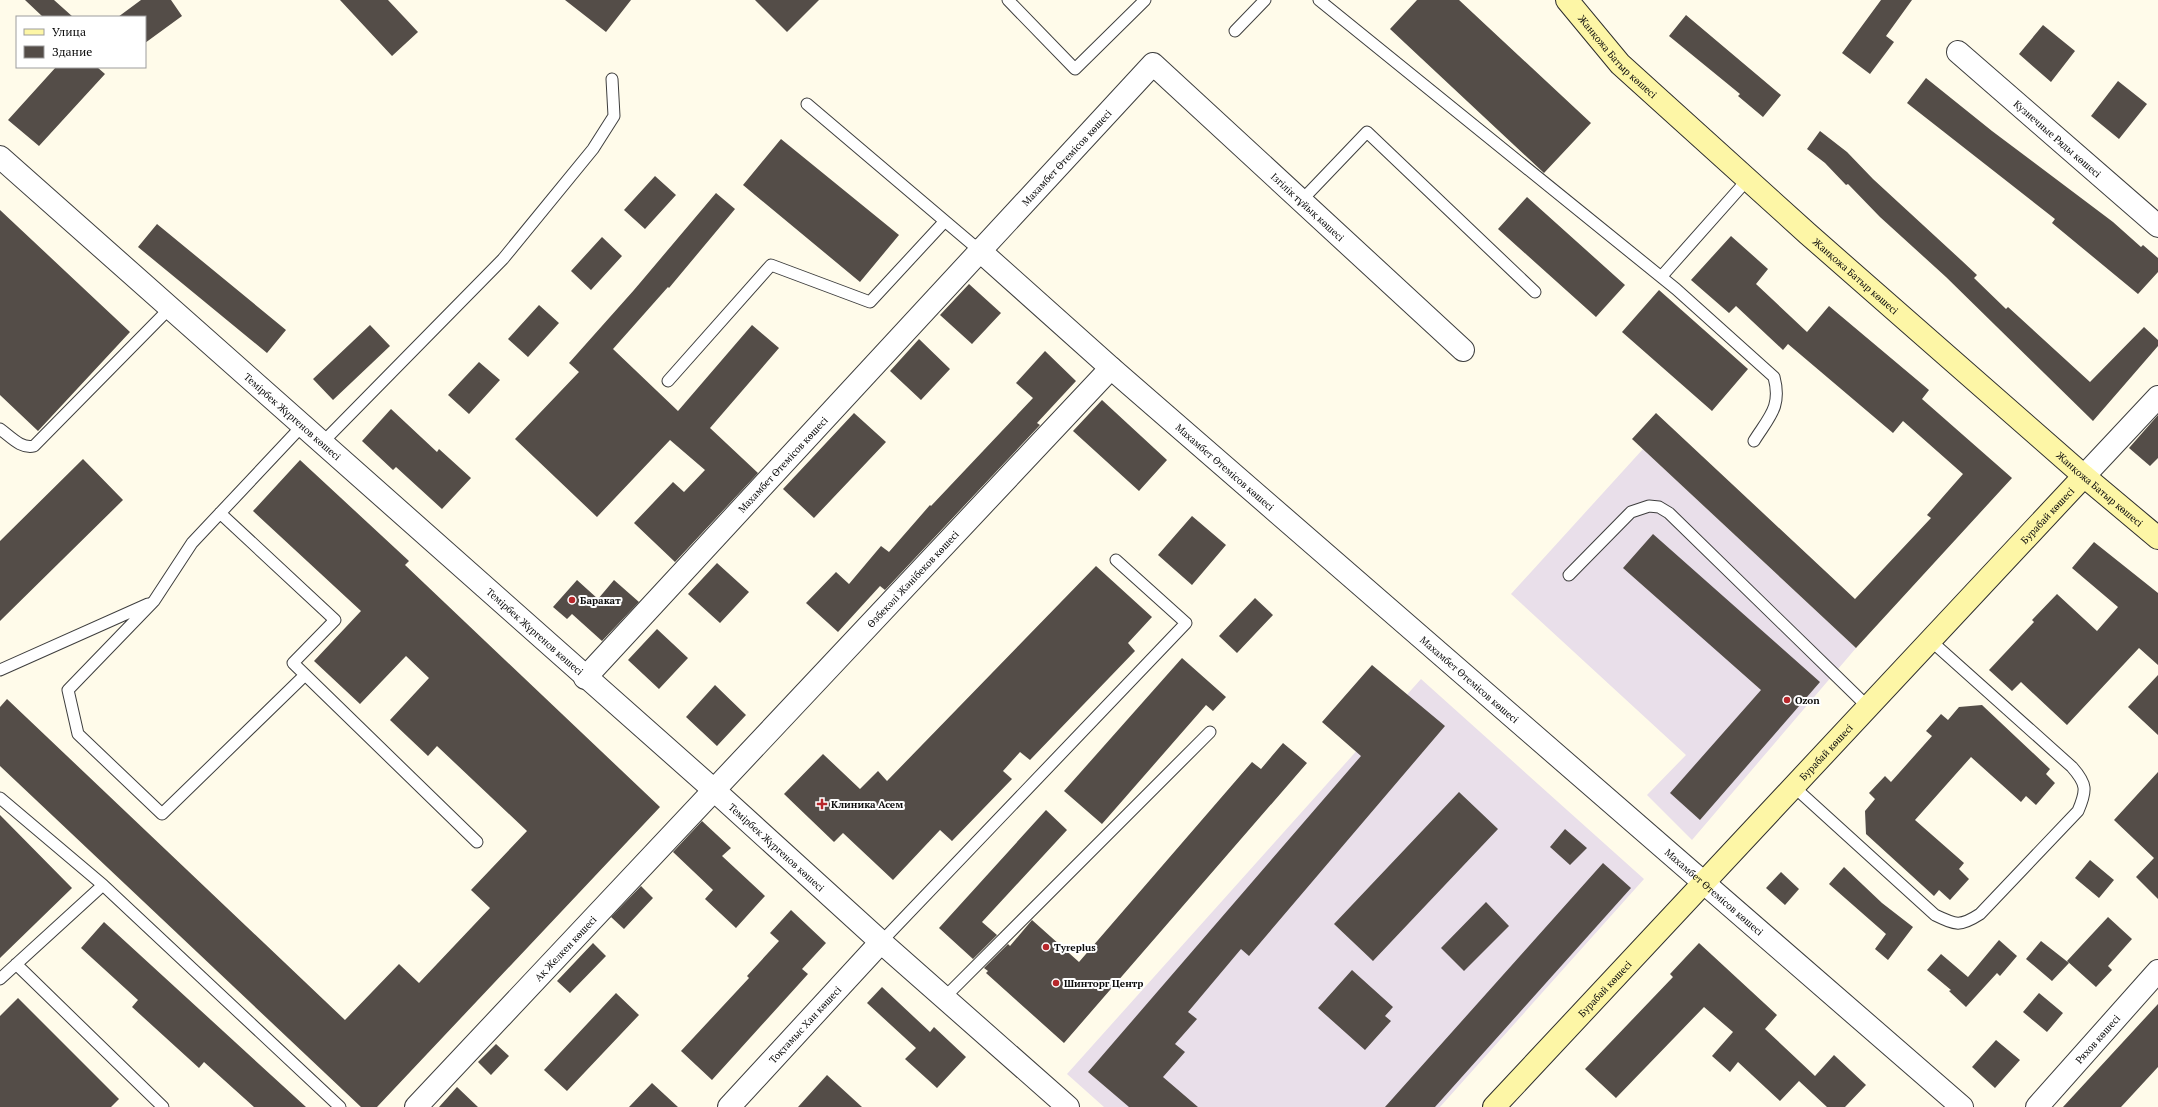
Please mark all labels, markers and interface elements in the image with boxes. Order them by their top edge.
street label: Жанқожа Батыр көшесі [1575,12,1660,101]
legend [16,16,146,68]
text: Улица [52,24,86,39]
text: Здание [52,44,92,59]
street label: Кузнечные Ряды көшесі [2011,97,2104,180]
street label: Махамбет Өтемісов көшесі [1019,107,1114,208]
street label: Ізгілік тұйық көшесі [1268,170,1347,244]
street label: Жанқожа Батыр көшесі [1810,235,1901,317]
street label: Темірбек Жүргенов көшесі [241,370,344,463]
street label: Махамбет Өтемісов көшесі [735,414,830,515]
street label: Махамбет Өтемісов көшесі [1173,421,1277,513]
street label: Жанқожа Батыр көшесі [2054,448,2146,529]
street label: Бурабай көшесі [2018,484,2077,546]
street label: Өзбекәлі Жәнібеков көшесі [864,528,961,630]
street label: Темірбек Жүргенов көшесі [484,585,586,678]
place label: Баракат [580,594,621,607]
marker: Баракат [567,595,577,605]
street label: Махамбет Өтемісов көшесі [1418,633,1522,726]
place label: Ozon [1795,694,1820,707]
marker: Ozon [1782,695,1792,705]
street label: Бурабай көшесі [1796,721,1856,783]
marker: Клиника Асем [816,798,828,810]
place label: Клиника Асем [831,798,903,811]
street label: Темірбек Жүргенов көшесі [726,800,827,894]
street label: Махамбет Өтемісов көшесі [1662,846,1766,938]
street label: Ақ Желкен көшесі [531,913,599,984]
place label: Tyreplus [1054,941,1096,954]
marker: Tyreplus [1041,942,1051,952]
street label: Бурабай көшесі [1575,958,1634,1020]
place label: Шинторг Центр [1064,977,1143,990]
marker: Шинторг Центр [1051,978,1061,988]
street label: Тоқтамыс Хан көшесі [766,983,844,1066]
street label: Ряхов көшесі [2072,1012,2123,1066]

